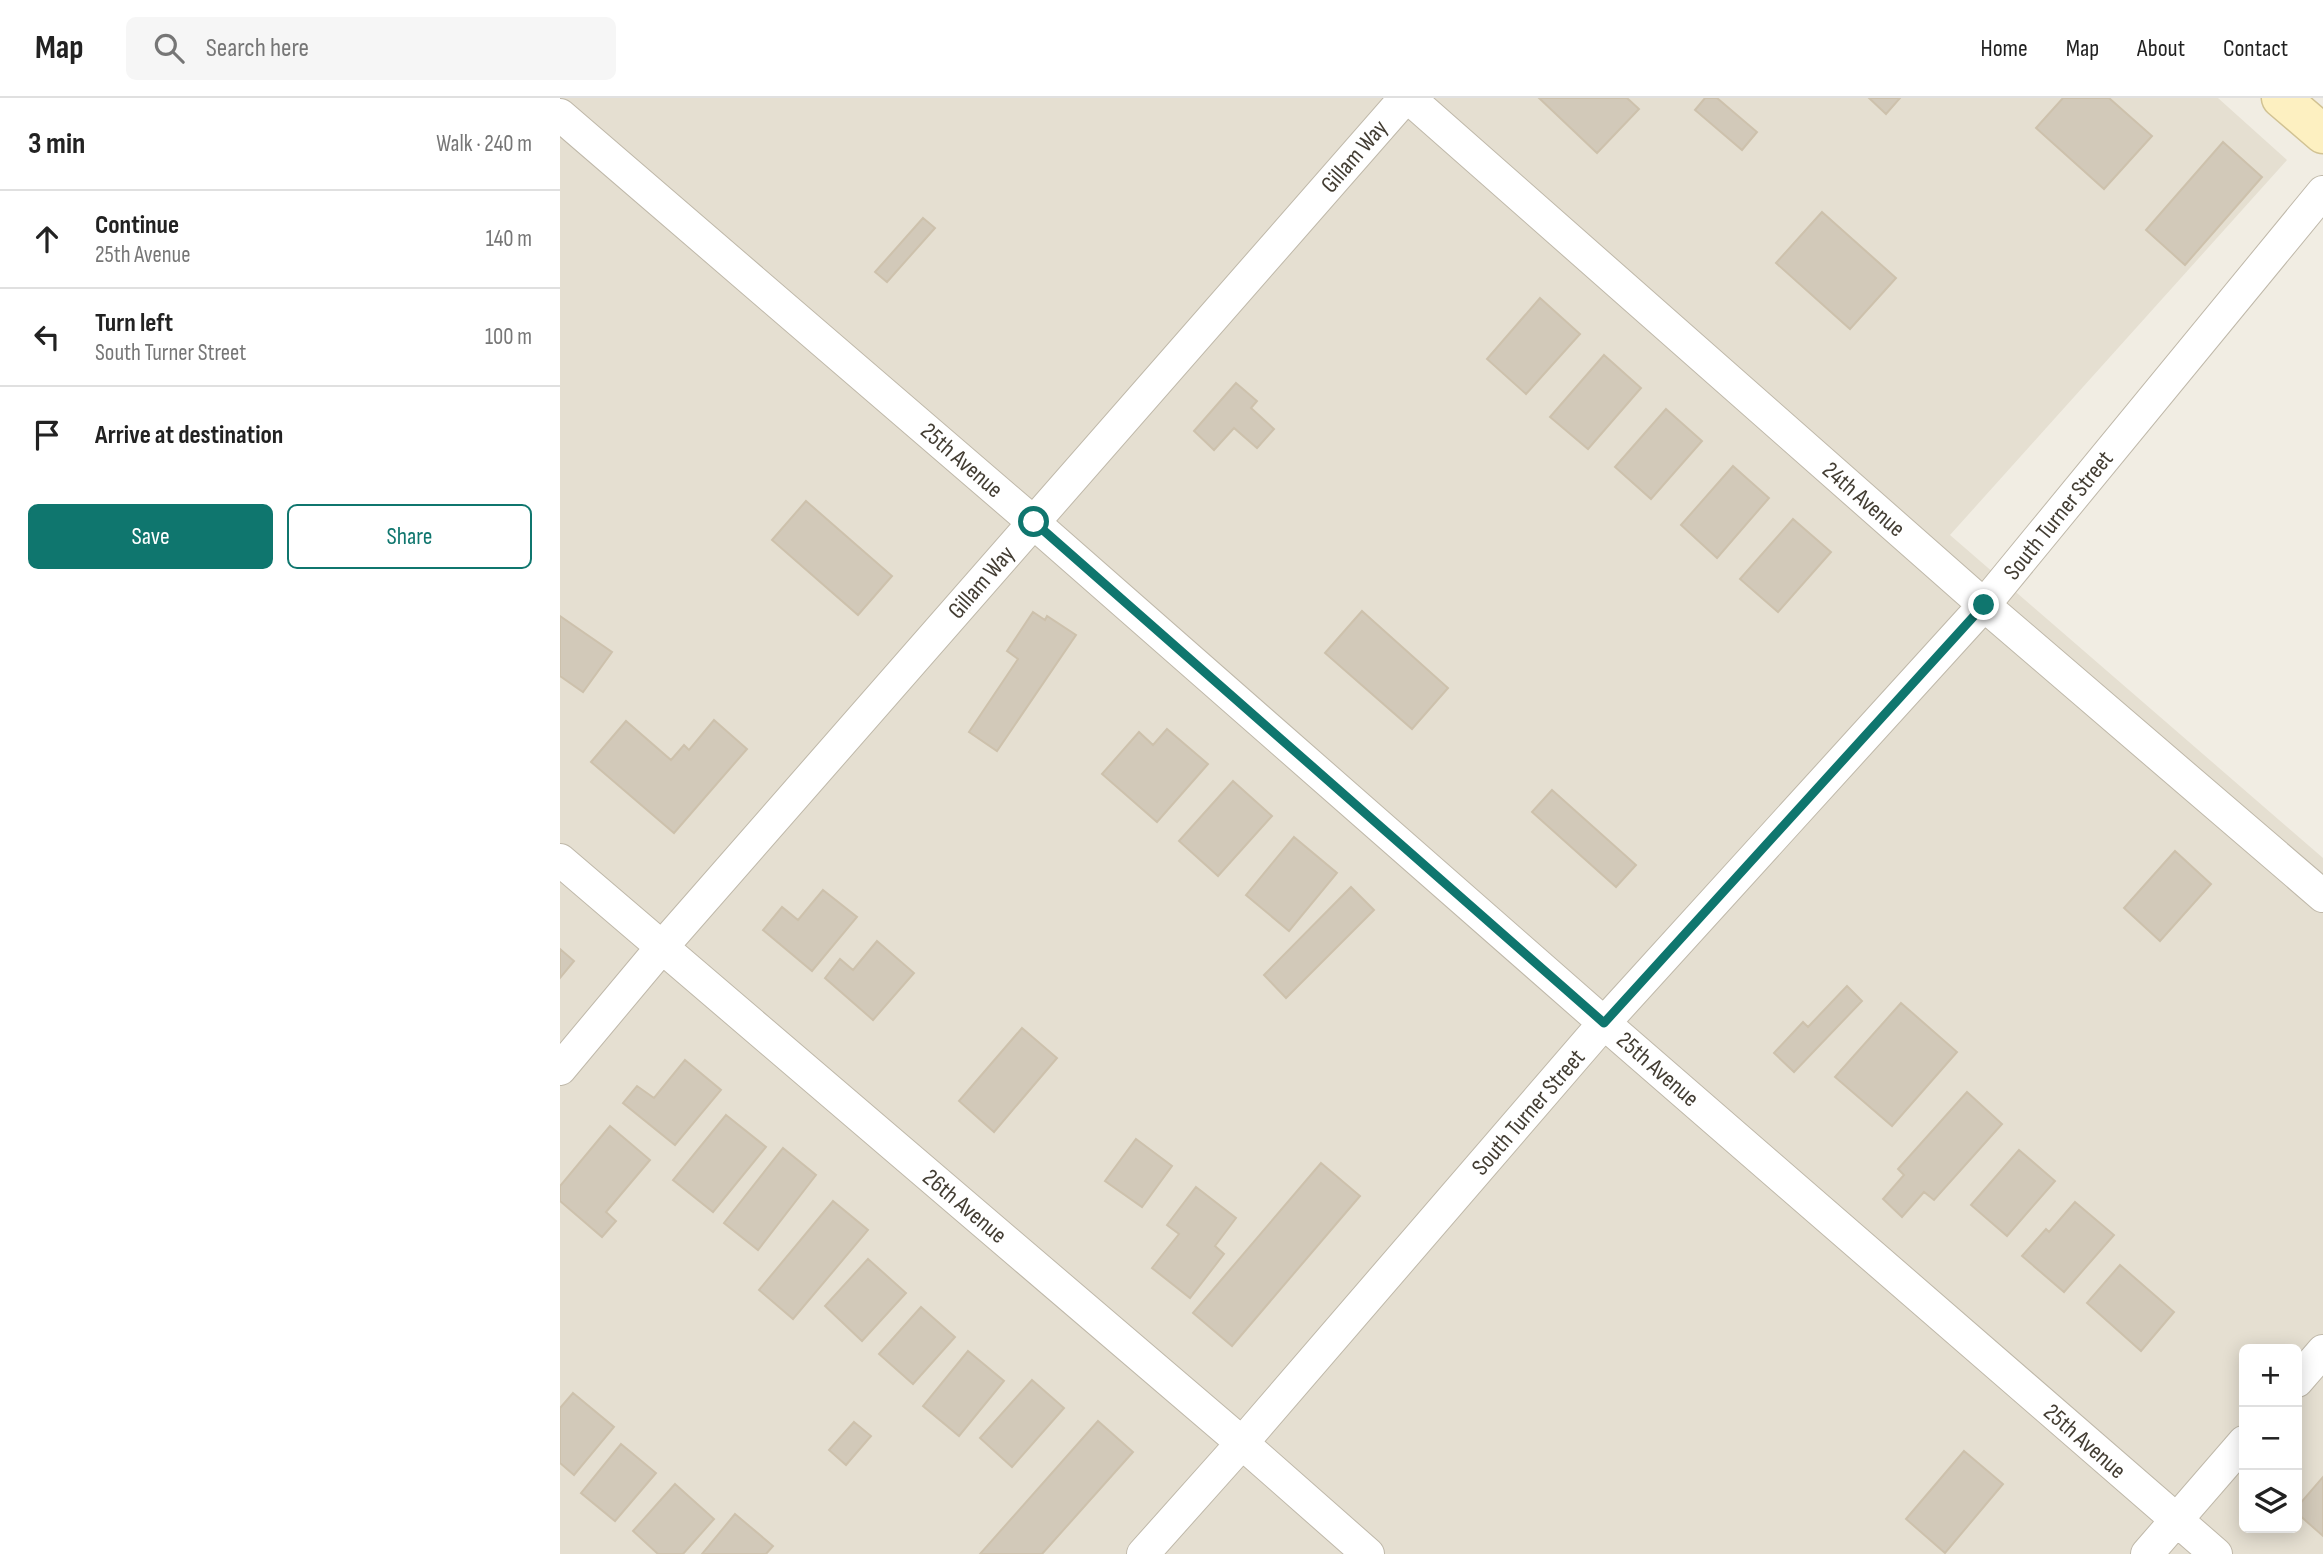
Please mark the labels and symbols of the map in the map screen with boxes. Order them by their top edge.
street label: Gillam Way [1315,114,1394,199]
street label: 25th Avenue [915,417,1009,504]
street label: South Turner Street [1997,445,2119,586]
street label: 24th Avenue [1816,456,1911,543]
route start [1018,506,1049,537]
street label: Gillam Way [942,540,1021,625]
route end [1968,589,1999,620]
street label: 25th Avenue [1611,1026,1705,1113]
street label: South Turner Street [1466,1043,1591,1181]
street label: 26th Avenue [917,1163,1012,1250]
street label: 25th Avenue [2038,1398,2132,1485]

